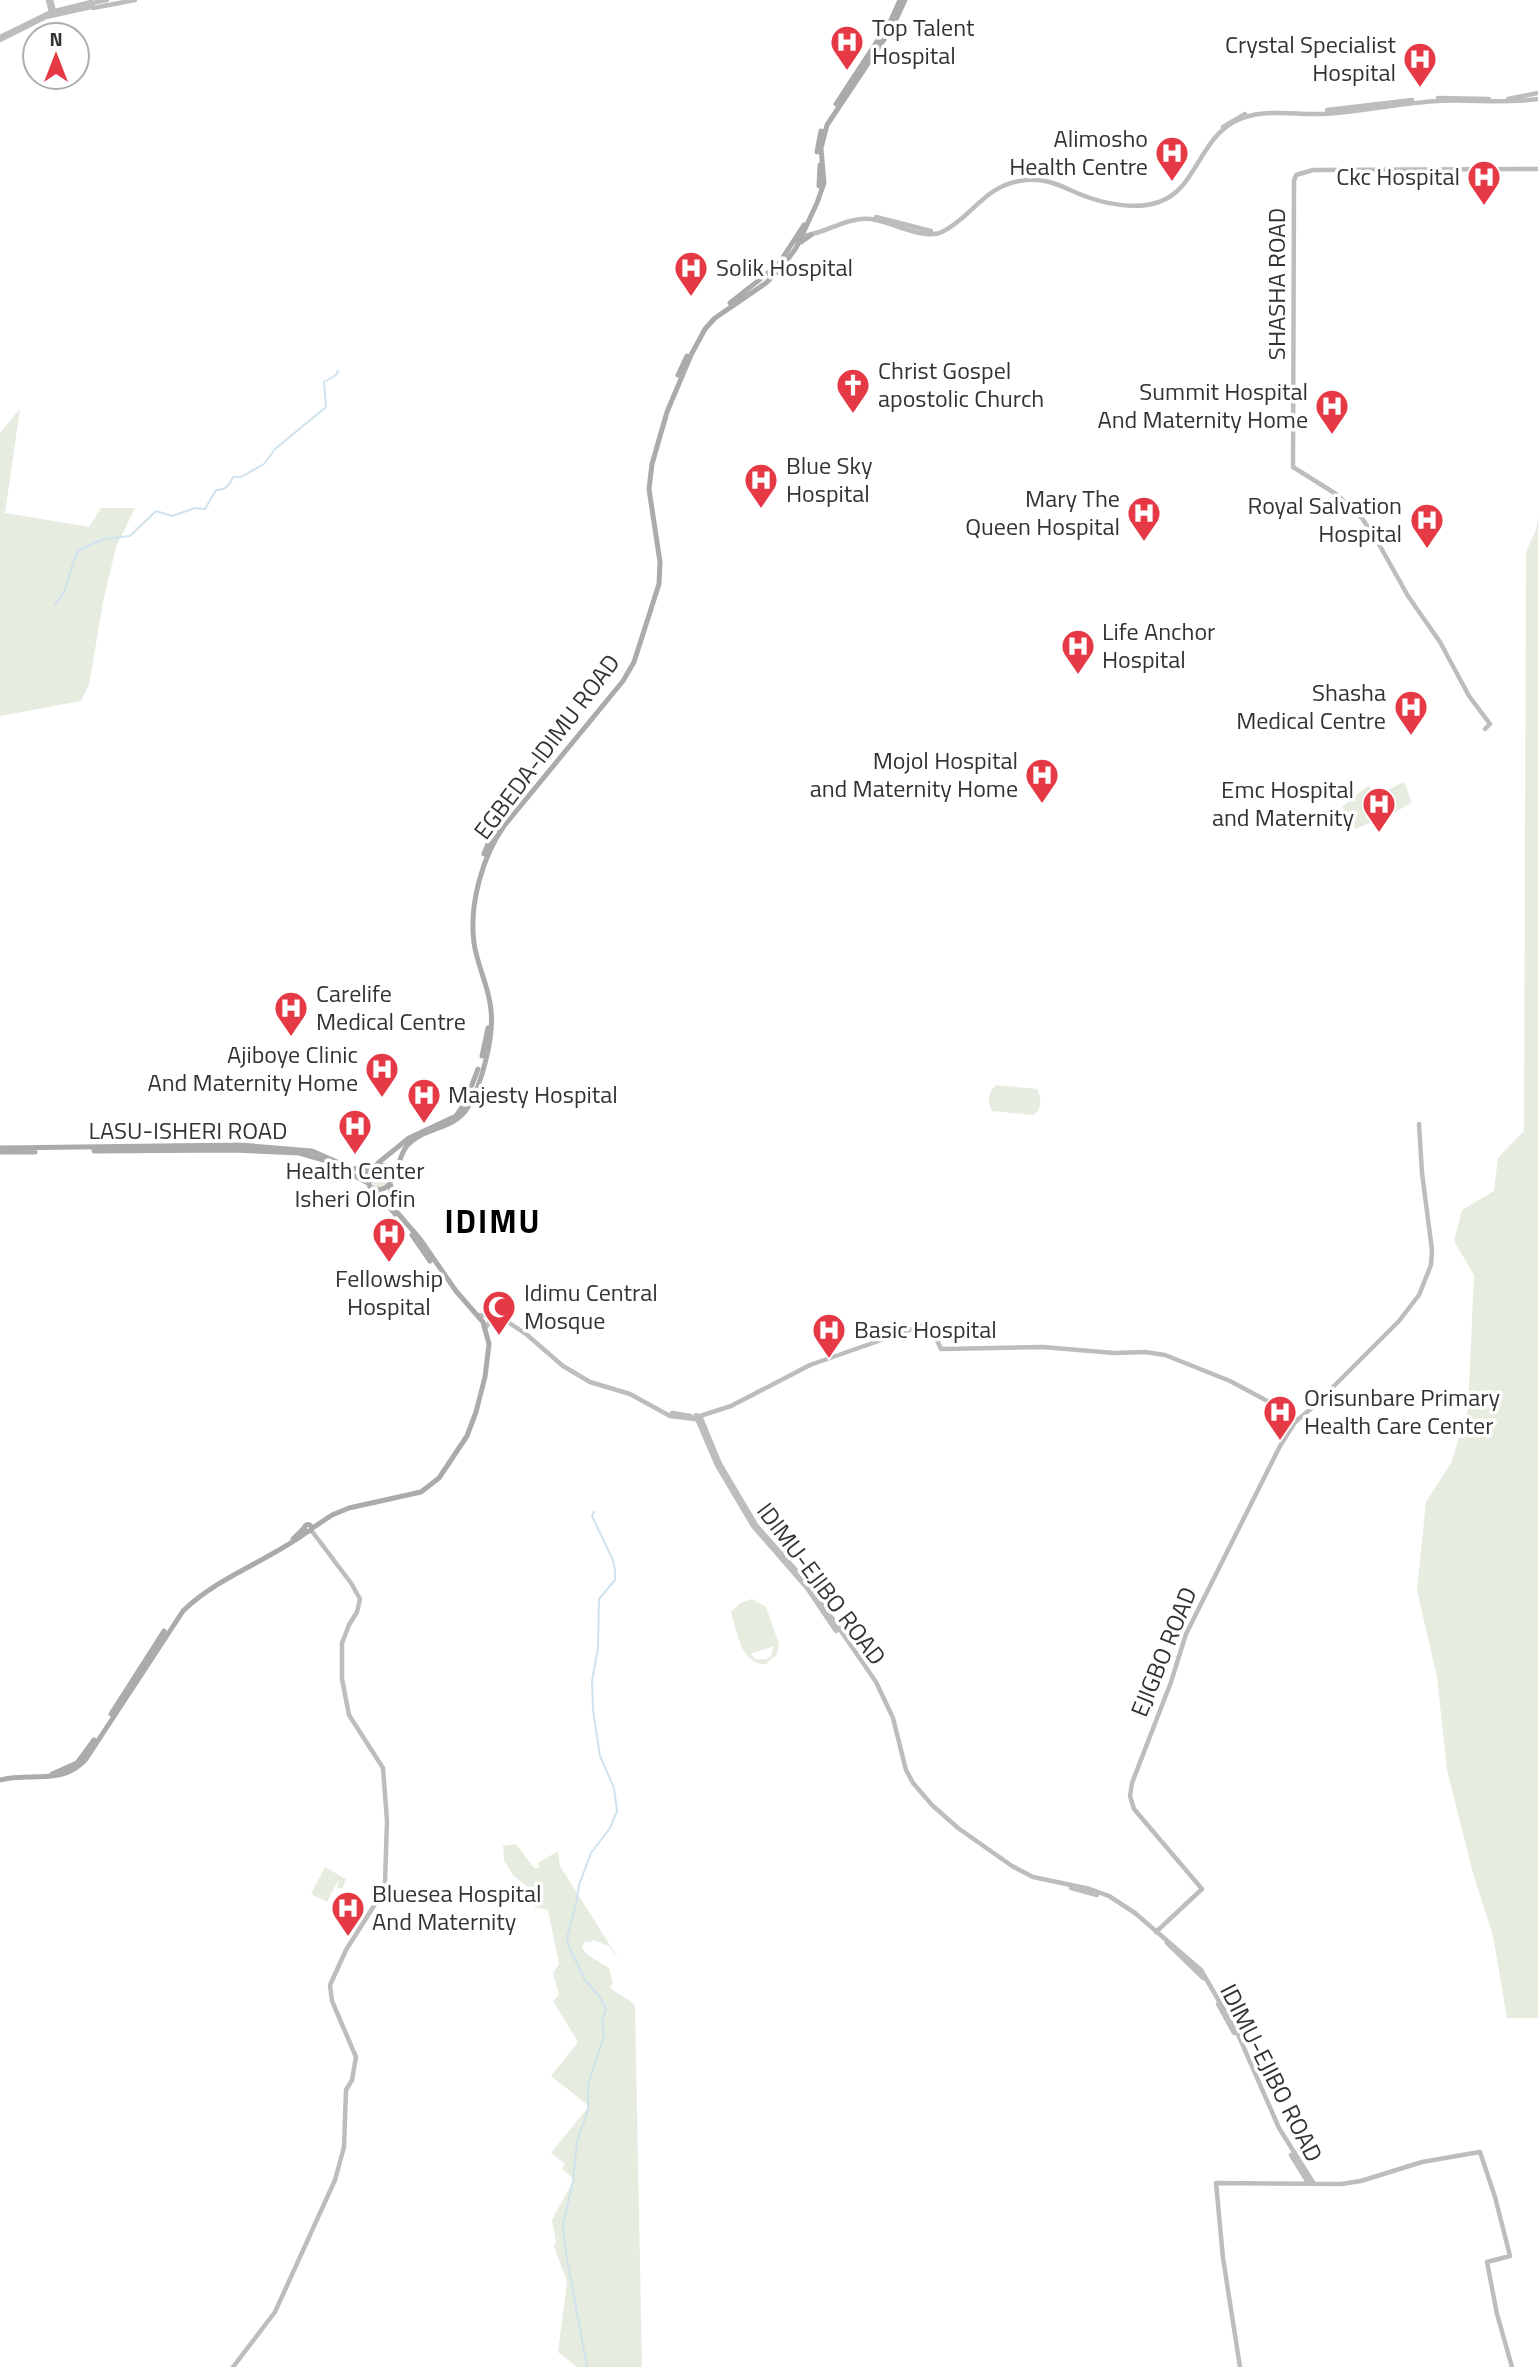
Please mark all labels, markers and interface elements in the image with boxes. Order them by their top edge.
place label: Top Talent Hospital [872,9,975,73]
north arrow [21,21,91,91]
hospital icon: Top Talent Hospital [828,23,866,72]
text: N [49,24,63,53]
place label: Crystal Specialist Hospital [1225,26,1397,90]
hospital icon: Crystal Specialist Hospital [1401,40,1439,89]
place label: Alimosho Health Centre [1009,120,1148,184]
hospital icon: Alimosho Health Centre [1153,134,1191,183]
place label: Ckc Hospital [1336,158,1460,194]
hospital icon: Ckc Hospital [1465,158,1503,207]
street label: SHASHA ROAD [1258,208,1294,360]
hospital icon: Solik Hospital [672,249,710,298]
place label: Solik Hospital [716,249,853,285]
place label: Christ Gospel apostolic Church [878,352,1044,416]
church icon: Christ Gospel apostolic Church [834,366,872,415]
place label: Summit Hospital And Maternity Home [1097,373,1308,437]
hospital icon: Summit Hospital And Maternity Home [1313,387,1351,436]
place label: Blue Sky Hospital [786,447,873,511]
hospital icon: Blue Sky Hospital [742,461,780,510]
place label: Mary The Queen Hospital [965,480,1120,544]
place label: Royal Salvation Hospital [1248,487,1402,551]
hospital icon: Mary The Queen Hospital [1125,494,1163,543]
hospital icon: Royal Salvation Hospital [1408,501,1446,550]
place label: Life Anchor Hospital [1102,613,1215,677]
hospital icon: Life Anchor Hospital [1059,627,1097,676]
street label: EGBEDA-IDIMU ROAD [464,646,628,847]
place label: Shasha Medical Centre [1236,674,1386,738]
hospital icon: Shasha Medical Centre [1392,688,1430,737]
place label: Mojol Hospital and Maternity Home [810,742,1018,806]
hospital icon: Mojol Hospital and Maternity Home [1023,756,1061,805]
place label: Emc Hospital and Maternity [1212,771,1354,835]
hospital icon: Emc Hospital and Maternity [1360,785,1398,834]
place label: Carelife Medical Centre [316,975,466,1039]
hospital icon: Carelife Medical Centre [272,989,310,1038]
place label: Ajiboye Clinic And Maternity Home [147,1036,358,1100]
hospital icon: Ajiboye Clinic And Maternity Home [363,1050,401,1099]
hospital icon: Majesty Hospital [405,1076,443,1125]
place label: Majesty Hospital [448,1076,618,1112]
hospital icon: Health Center Isheri Olofin [336,1107,374,1156]
street label: LASU-ISHERI ROAD [88,1112,288,1148]
place label: Health Center Isheri Olofin [286,1152,424,1216]
district label: IDIMU [444,1197,542,1245]
hospital icon: Fellowship Hospital [370,1215,408,1264]
place label: Fellowship Hospital [335,1260,443,1324]
place label: Idimu Central Mosque [524,1274,658,1338]
mosque icon: Idimu Central Mosque [480,1288,518,1337]
hospital icon: Basic Hospital [810,1311,848,1360]
place label: Basic Hospital [854,1311,997,1347]
place label: Orisunbare Primary Health Care Center [1304,1379,1500,1443]
hospital icon: Orisunbare Primary Health Care Center [1261,1393,1299,1442]
street label: IDIMU-EJIBO ROAD [749,1494,895,1672]
street label: EJIGBO ROAD [1121,1581,1205,1722]
place label: Bluesea Hospital And Maternity [372,1875,542,1939]
hospital icon: Bluesea Hospital And Maternity [329,1889,367,1938]
street label: IDIMU-EJIBO ROAD [1211,1977,1332,2168]

